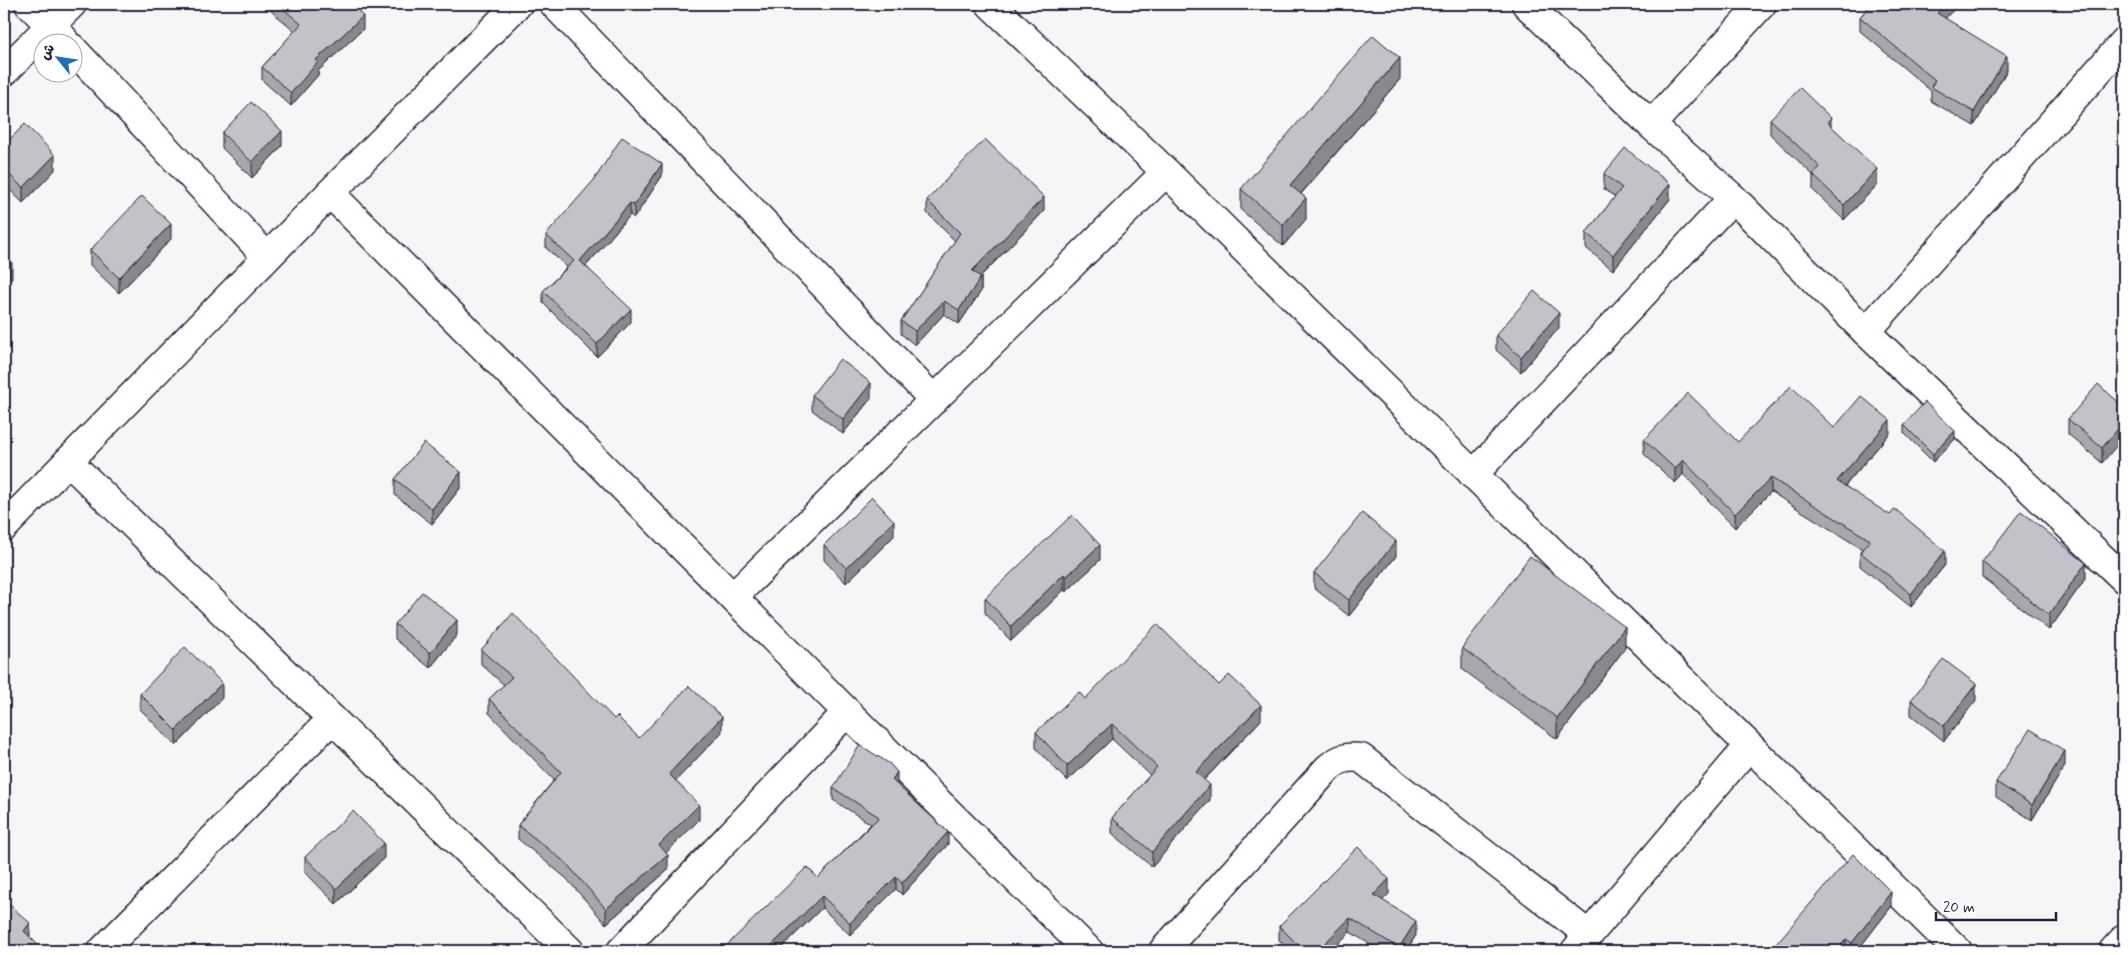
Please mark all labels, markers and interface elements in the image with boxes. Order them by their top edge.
north arrow [32,32,82,82]
text: ش [36,41,59,63]
scale bar [1936,890,2056,922]
text: 20 m [1943,898,1975,918]

